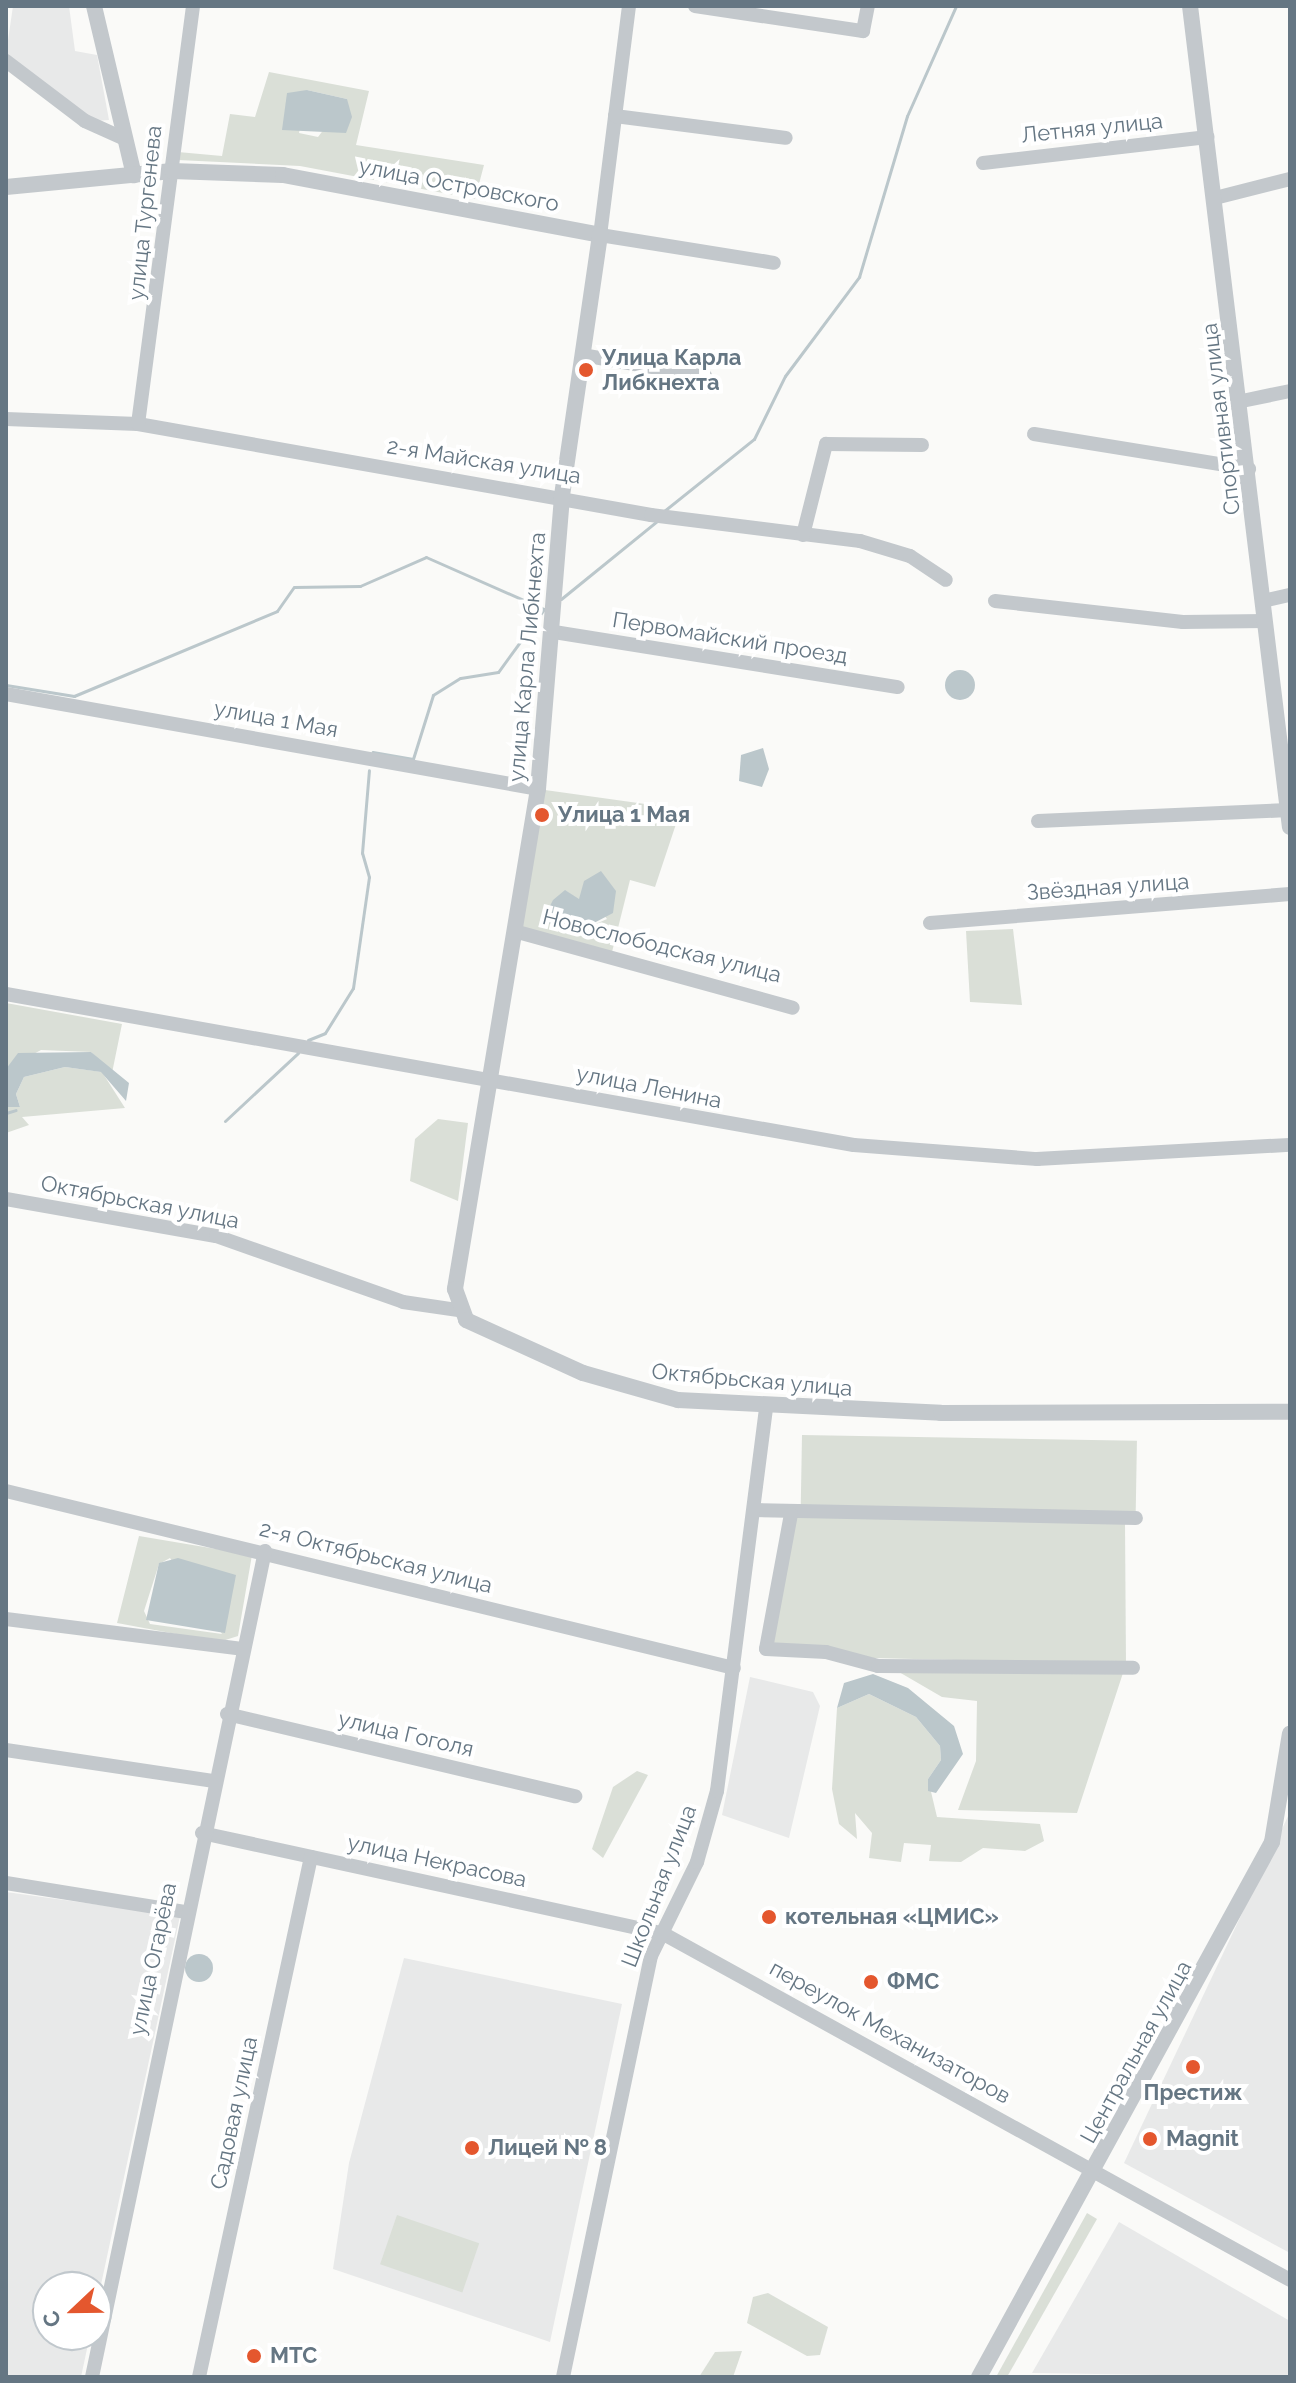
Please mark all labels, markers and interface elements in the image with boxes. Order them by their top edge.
street label: Летняя улица [1020,107,1164,149]
street label: улица Тургенева [123,124,167,302]
street label: улица Островского [357,153,561,217]
street label: Спортивная улица [1196,321,1246,517]
place label: Улица Карла Либкнехта [602,344,741,396]
marker: Улица Карла Либкнехта [577,361,595,379]
street label: 2-я Майская улица [385,433,583,489]
street label: улица Карла Либкнехта [503,531,551,783]
street label: Первомайский проезд [611,606,849,670]
street label: улица 1 Мая [212,695,340,743]
place label: Улица 1 Мая [558,802,690,828]
marker: Улица 1 Мая [533,806,551,824]
street label: Звёздная улица [1025,868,1191,906]
street label: Новослободская улица [540,903,784,989]
street label: улица Ленина [574,1060,724,1114]
street label: Октябрьская улица [38,1170,242,1234]
street label: Октябрьская улица [650,1358,854,1402]
street label: 2-я Октябрьская улица [257,1515,495,1599]
street label: улица Гоголя [336,1706,476,1762]
street label: Школьная улица [616,1801,702,1971]
street label: улица Некрасова [345,1829,529,1893]
street label: улица Огарёва [124,1880,182,2038]
place label: котельная «ЦМИС» [785,1904,999,1930]
marker: котельная «ЦМИС» [760,1908,778,1926]
street label: переулок Механизаторов [765,1955,1015,2109]
street label: Центральная улица [1075,1956,1197,2148]
place label: ФМС [887,1969,939,1995]
marker: ФМС [862,1973,880,1991]
street label: Садовая улица [205,2034,263,2192]
marker: Престиж [1184,2058,1202,2076]
place label: Престиж [1144,2080,1242,2106]
place label: Magnit [1166,2126,1239,2152]
marker: Magnit [1141,2130,1159,2148]
place label: Лицей № 8 [488,2135,607,2161]
marker: Лицей № 8 [463,2139,481,2157]
north arrow [32,2271,112,2351]
text: С [37,2307,66,2331]
place label: МТС [270,2343,317,2369]
marker: МТС [245,2347,263,2365]

